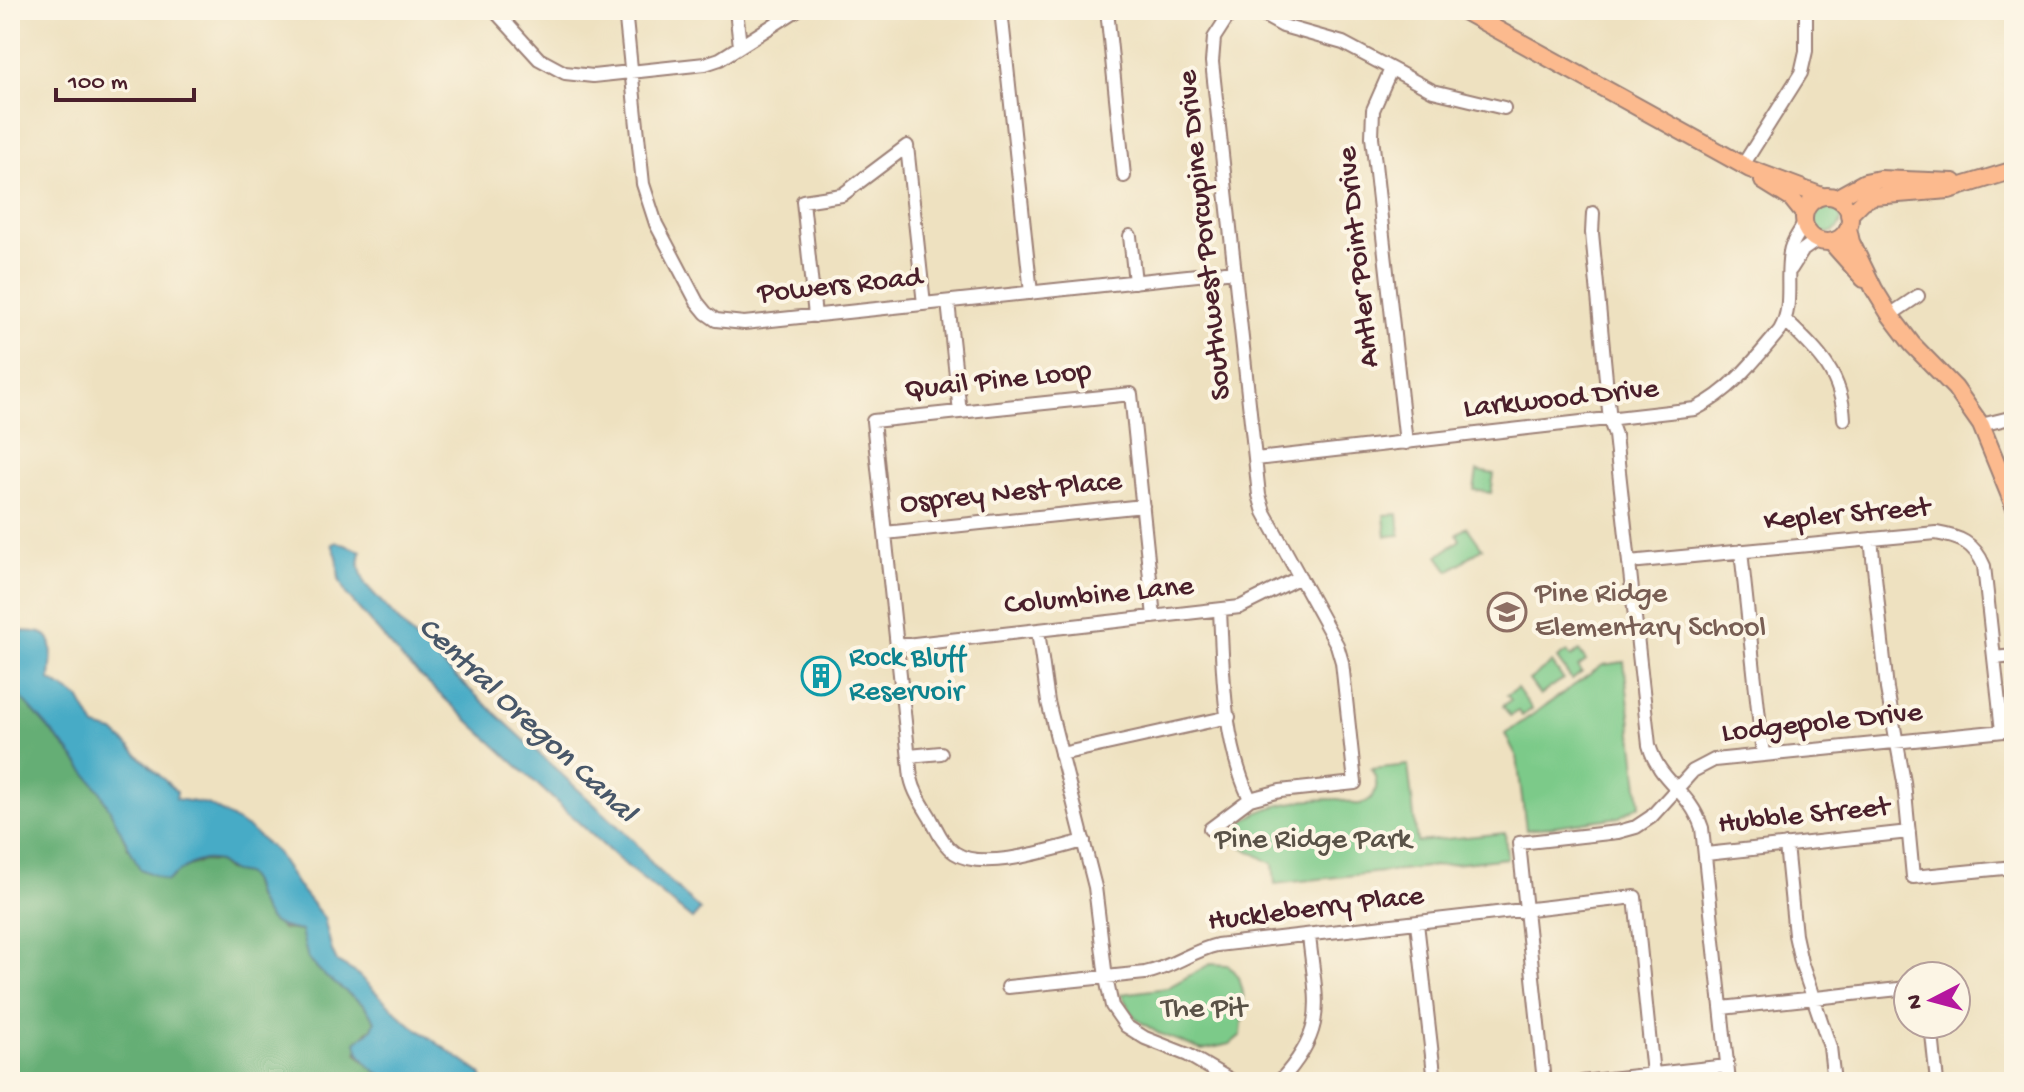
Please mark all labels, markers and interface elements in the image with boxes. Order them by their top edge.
scale bar [56,52,194,102]
street label: Southwest Porcupine Drive [1171,68,1241,402]
text: 100 m [67,69,128,98]
street label: Antler Point Drive [1331,144,1389,369]
street label: Powers Road [755,261,926,313]
street label: Quail Pine Loop [903,355,1093,409]
street label: Larkwood Drive [1462,372,1661,428]
street label: Osprey Nest Place [898,465,1124,523]
street label: Kepler Street [1762,491,1934,541]
street label: Columbine Lane [1003,570,1196,624]
place label: Pine Ridge Elementary School [1534,578,1766,647]
school or university icon: Pine Ridge Elementary School [1486,591,1528,633]
water label: Central Oregon Canal [409,610,645,834]
place label: Rock Bluff Reservoir [849,642,968,711]
building icon: Rock Bluff Reservoir [800,655,842,697]
street label: Lodgepole Drive [1720,696,1925,752]
street label: Hubble Street [1717,790,1894,843]
park label: Pine Ridge Park [1214,824,1414,859]
street label: Huckleberry Place [1206,879,1426,941]
north arrow [1892,960,1972,1040]
park label: The Pit [1159,993,1250,1028]
text: N [1902,993,1930,1010]

